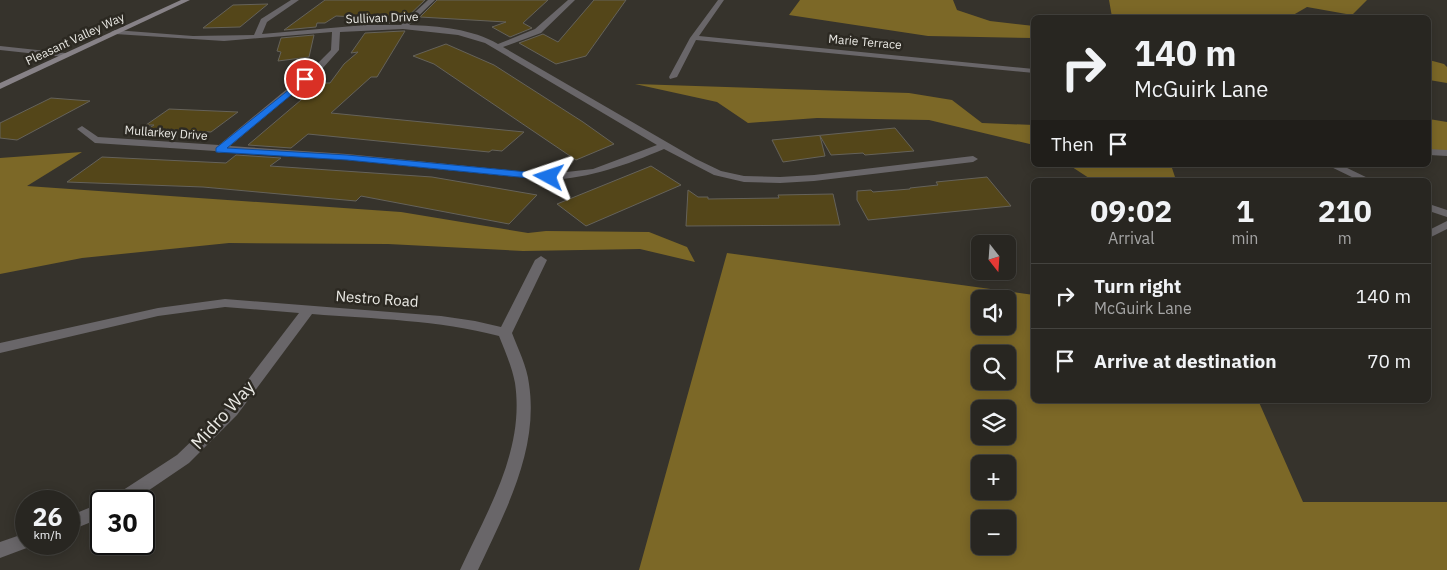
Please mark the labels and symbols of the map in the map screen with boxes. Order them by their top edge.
street label: Pleasant Valley Way [23,9,127,68]
street label: Sullivan Drive [345,9,419,26]
street label: Marie Terrace [828,31,903,52]
pin [284,58,326,100]
street label: Mullarkey Drive [124,122,208,143]
position arrow [522,150,574,202]
north arrow [971,235,1016,280]
street label: Nestro Road [335,286,419,311]
street label: Midro Way [186,375,260,454]
speed limit sign: 30 [90,490,155,555]

